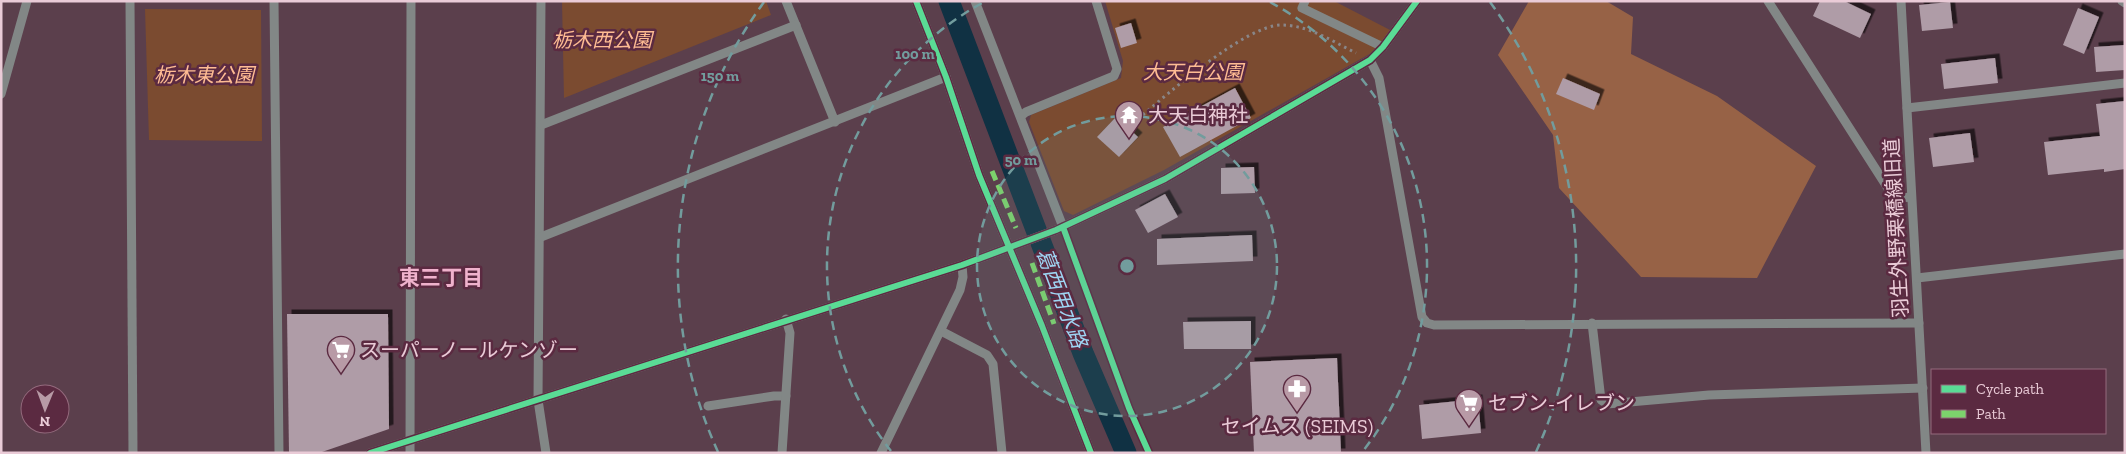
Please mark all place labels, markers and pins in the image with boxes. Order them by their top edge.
temple icon: 大天白神社 [1114,100,1144,139]
place label: 大天白神社 [1148,103,1248,127]
centre of rings [1118,257,1136,275]
supermarket icon: スーパーノールケンゾー [326,335,356,374]
place label: スーパーノールケンゾー [360,338,578,362]
pharmacy icon: セイムス (SEIMS) [1282,374,1312,413]
supermarket icon: セブン-イレブン [1454,388,1484,427]
place label: セブン-イレブン [1488,391,1635,415]
place label: セイムス (SEIMS) [1221,414,1373,438]

